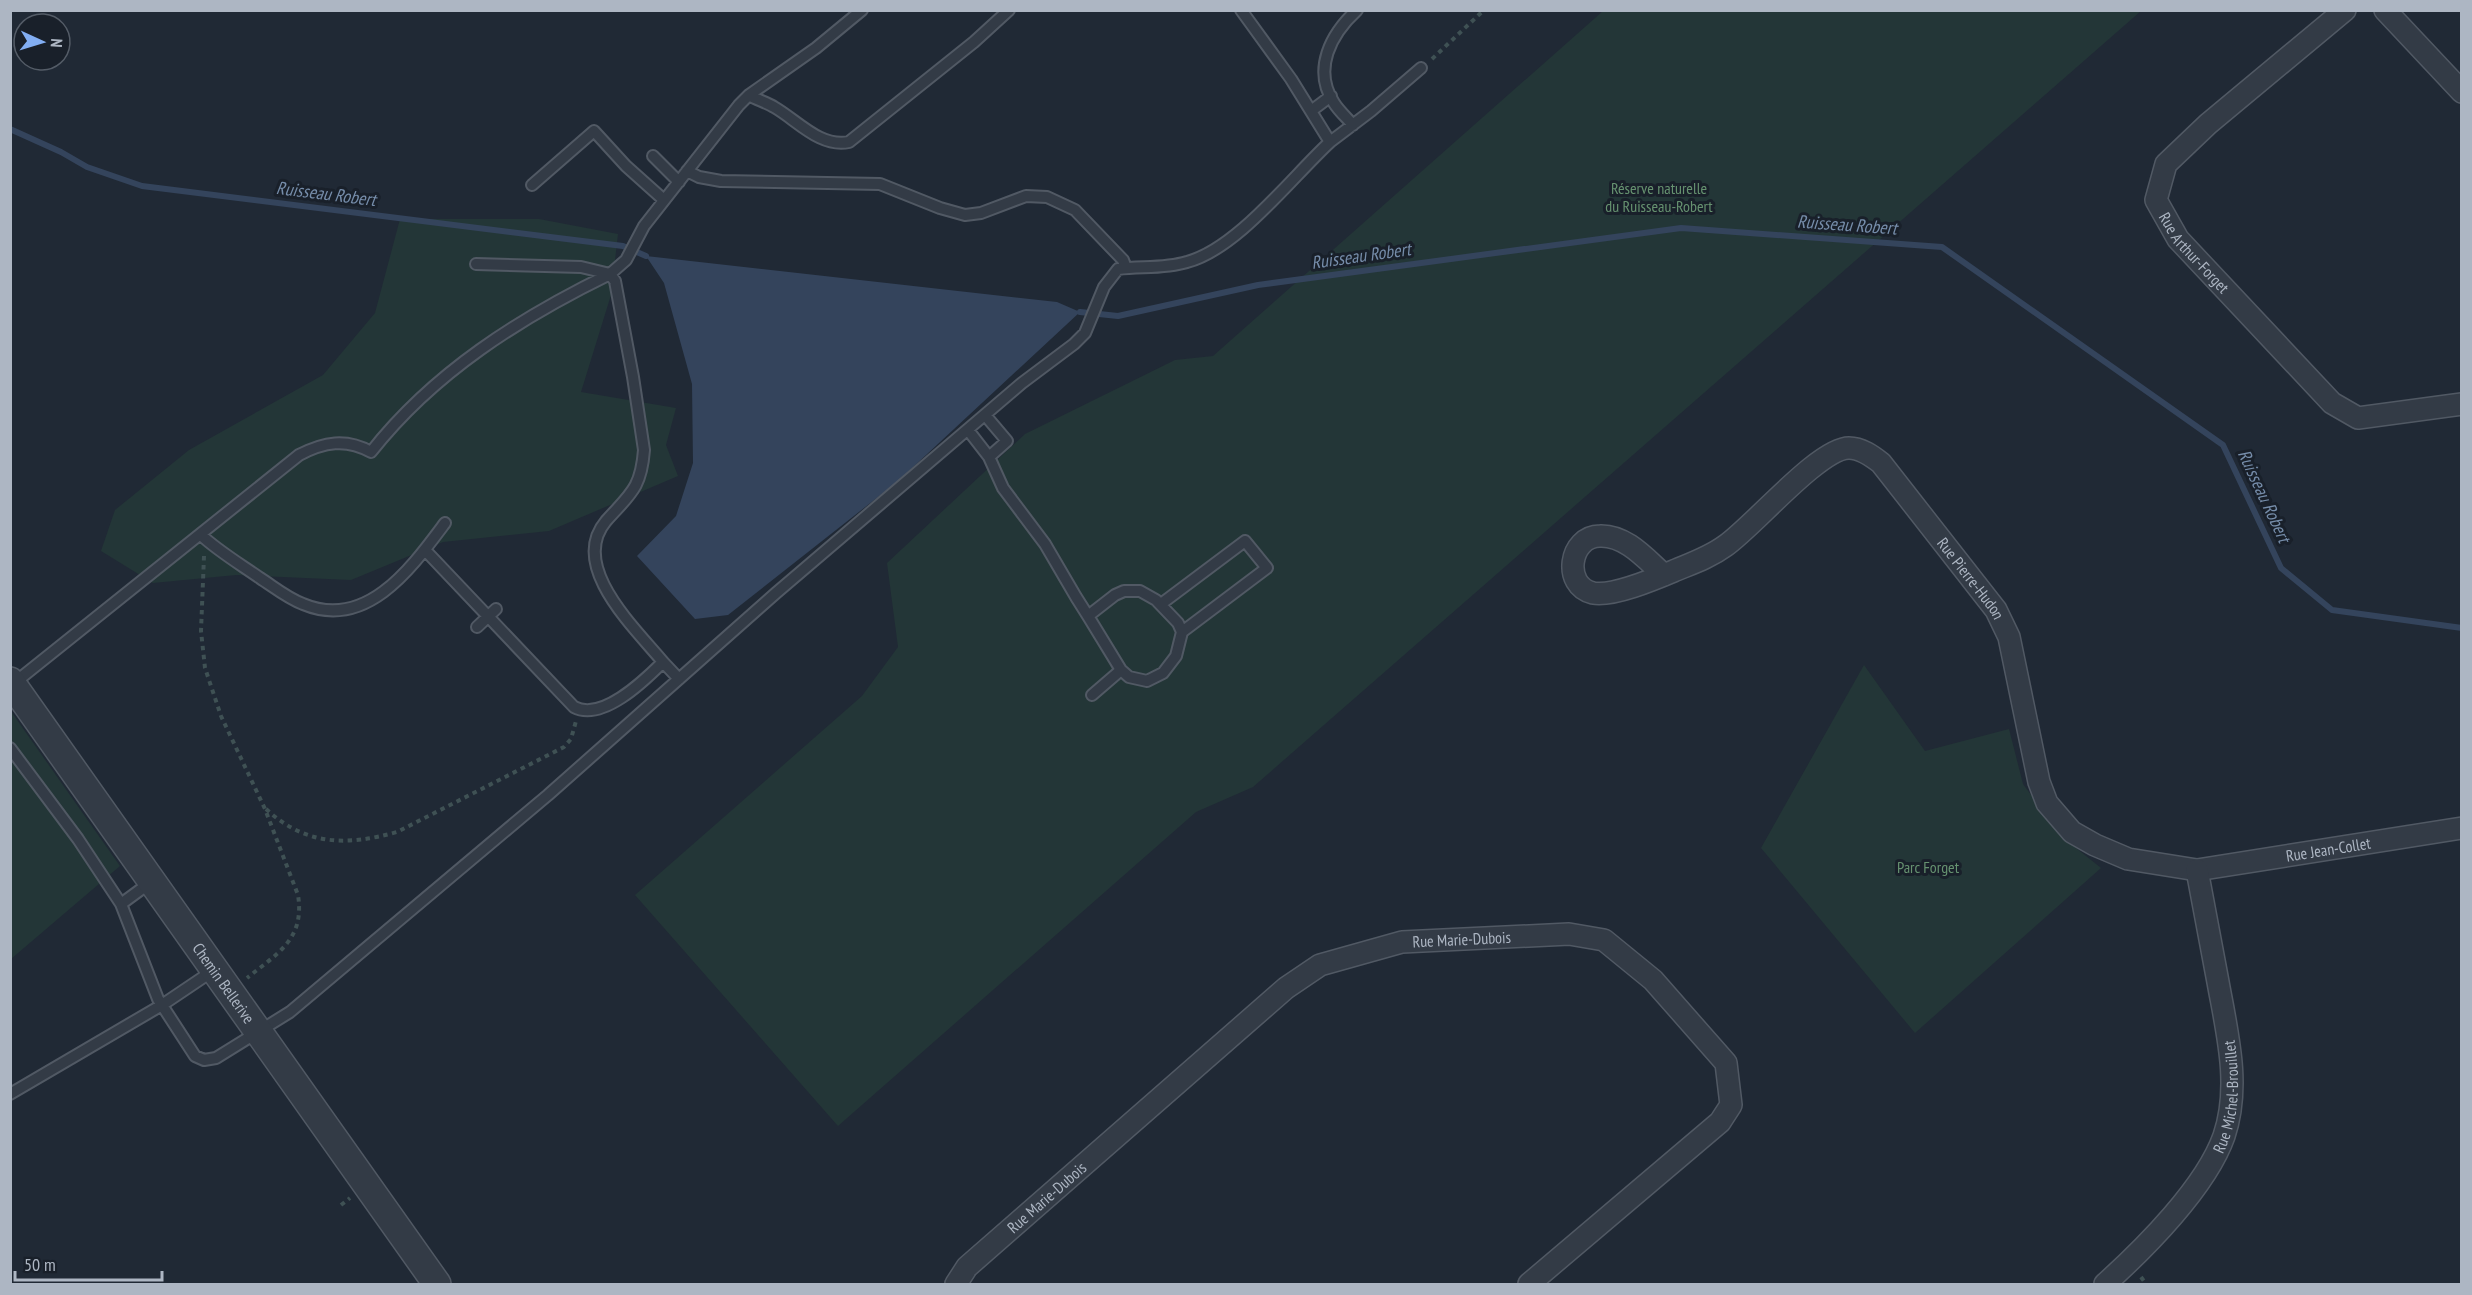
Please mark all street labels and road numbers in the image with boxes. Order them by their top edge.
street label: Rue Arthur-Forget [2155,209,2234,298]
street label: Rue Pierre-Hudon [1933,533,2009,622]
street label: Rue Jean-Collet [2284,833,2373,866]
street label: Rue Marie-Dubois [1412,927,1511,951]
street label: Chemin Bellerive [188,939,259,1027]
street label: Rue Michel-Brouillet [2208,1039,2242,1156]
street label: Rue Marie-Dubois [1003,1157,1090,1237]

